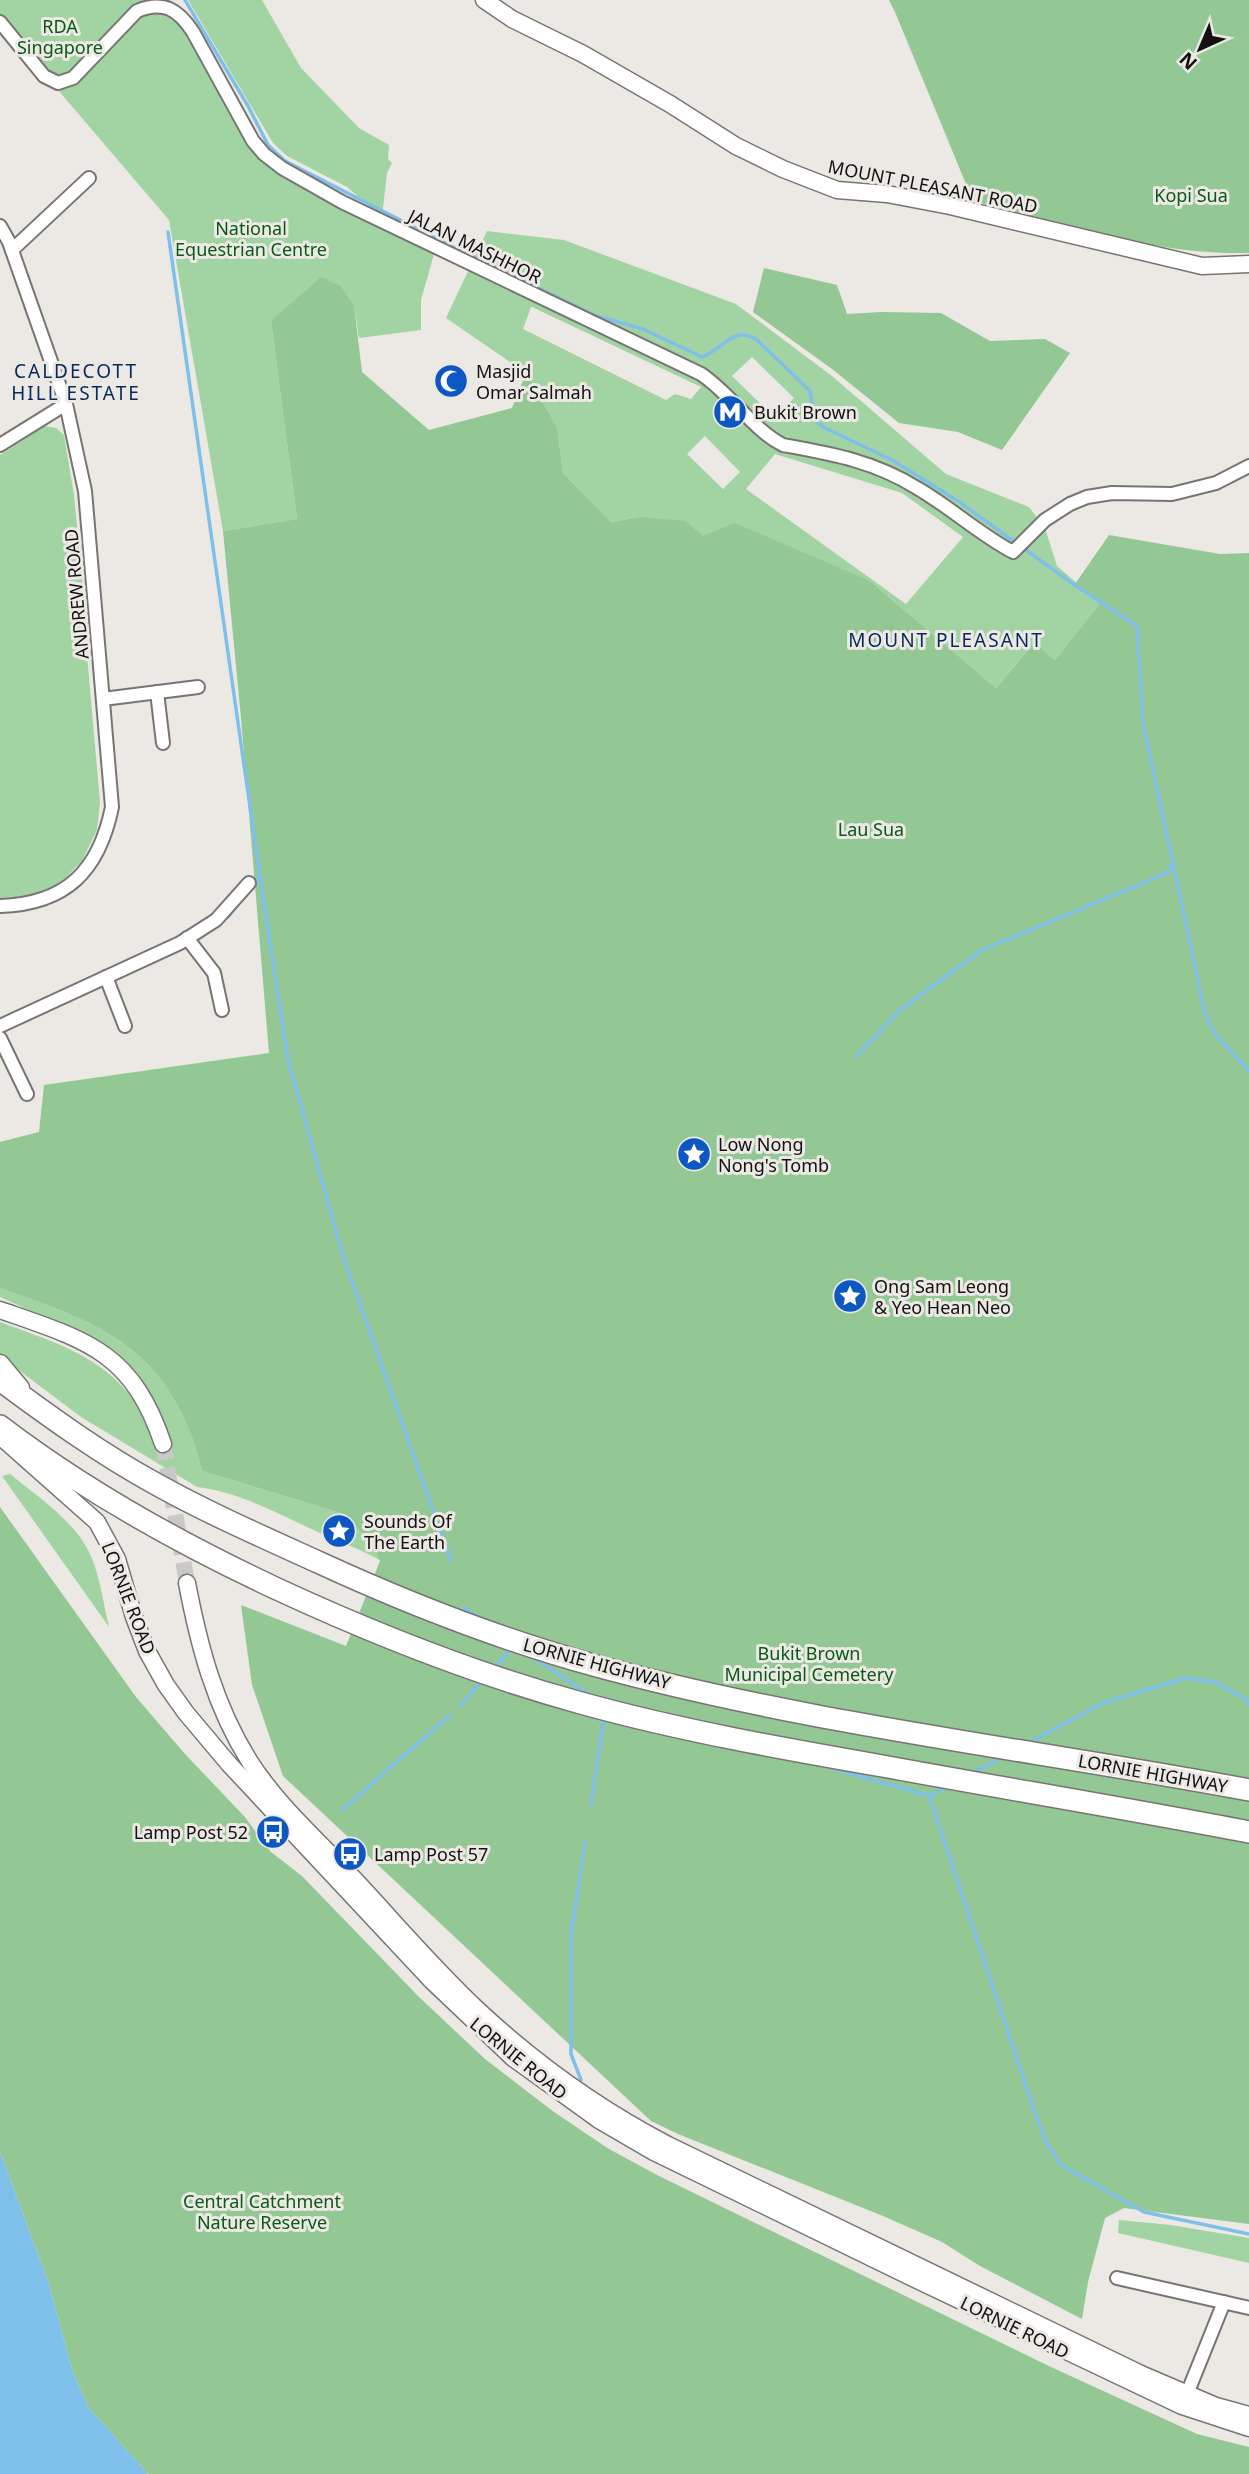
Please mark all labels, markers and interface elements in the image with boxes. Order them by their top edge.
park label: RDA Singapore [17,14,103,59]
north arrow [1165,14,1235,84]
text: N [1174,47,1203,76]
street label: MOUNT PLEASANT ROAD [826,154,1040,218]
park label: Kopi Sua [1154,183,1228,207]
street label: JALAN MASHHOR [403,202,546,289]
park label: National Equestrian Centre [175,216,327,261]
district label: CALDECOTT HILL ESTATE [11,358,141,406]
place label: Masjid Omar Salmah [476,359,592,404]
mosque icon: Masjid Omar Salmah [432,362,470,400]
metro station icon: Bukit Brown [711,393,749,431]
place label: Bukit Brown [754,400,857,424]
street label: ANDREW ROAD [58,528,94,660]
district label: MOUNT PLEASANT [848,627,1044,653]
park label: Lau Sua [838,817,904,841]
place label: Low Nong Nong's Tomb [718,1132,829,1177]
place icon: Low Nong Nong's Tomb [675,1135,713,1173]
place label: Ong Sam Leong & Yeo Hean Neo [874,1274,1011,1319]
place icon: Ong Sam Leong & Yeo Hean Neo [831,1277,869,1315]
place label: Sounds Of The Earth [364,1509,452,1554]
place icon: Sounds Of The Earth [320,1512,358,1550]
street label: LORNIE ROAD [97,1538,161,1658]
street label: LORNIE HIGHWAY [521,1632,674,1694]
park label: Bukit Brown Municipal Cemetery [725,1641,894,1686]
street label: LORNIE HIGHWAY [1076,1748,1230,1798]
bus stop icon: Lamp Post 52 [254,1813,292,1851]
place label: Lamp Post 52 [134,1820,248,1844]
bus stop icon: Lamp Post 57 [331,1835,369,1873]
place label: Lamp Post 57 [374,1842,488,1866]
street label: LORNIE ROAD [465,2011,573,2105]
park label: Central Catchment Nature Reserve [183,2189,341,2234]
street label: LORNIE ROAD [957,2290,1073,2364]

